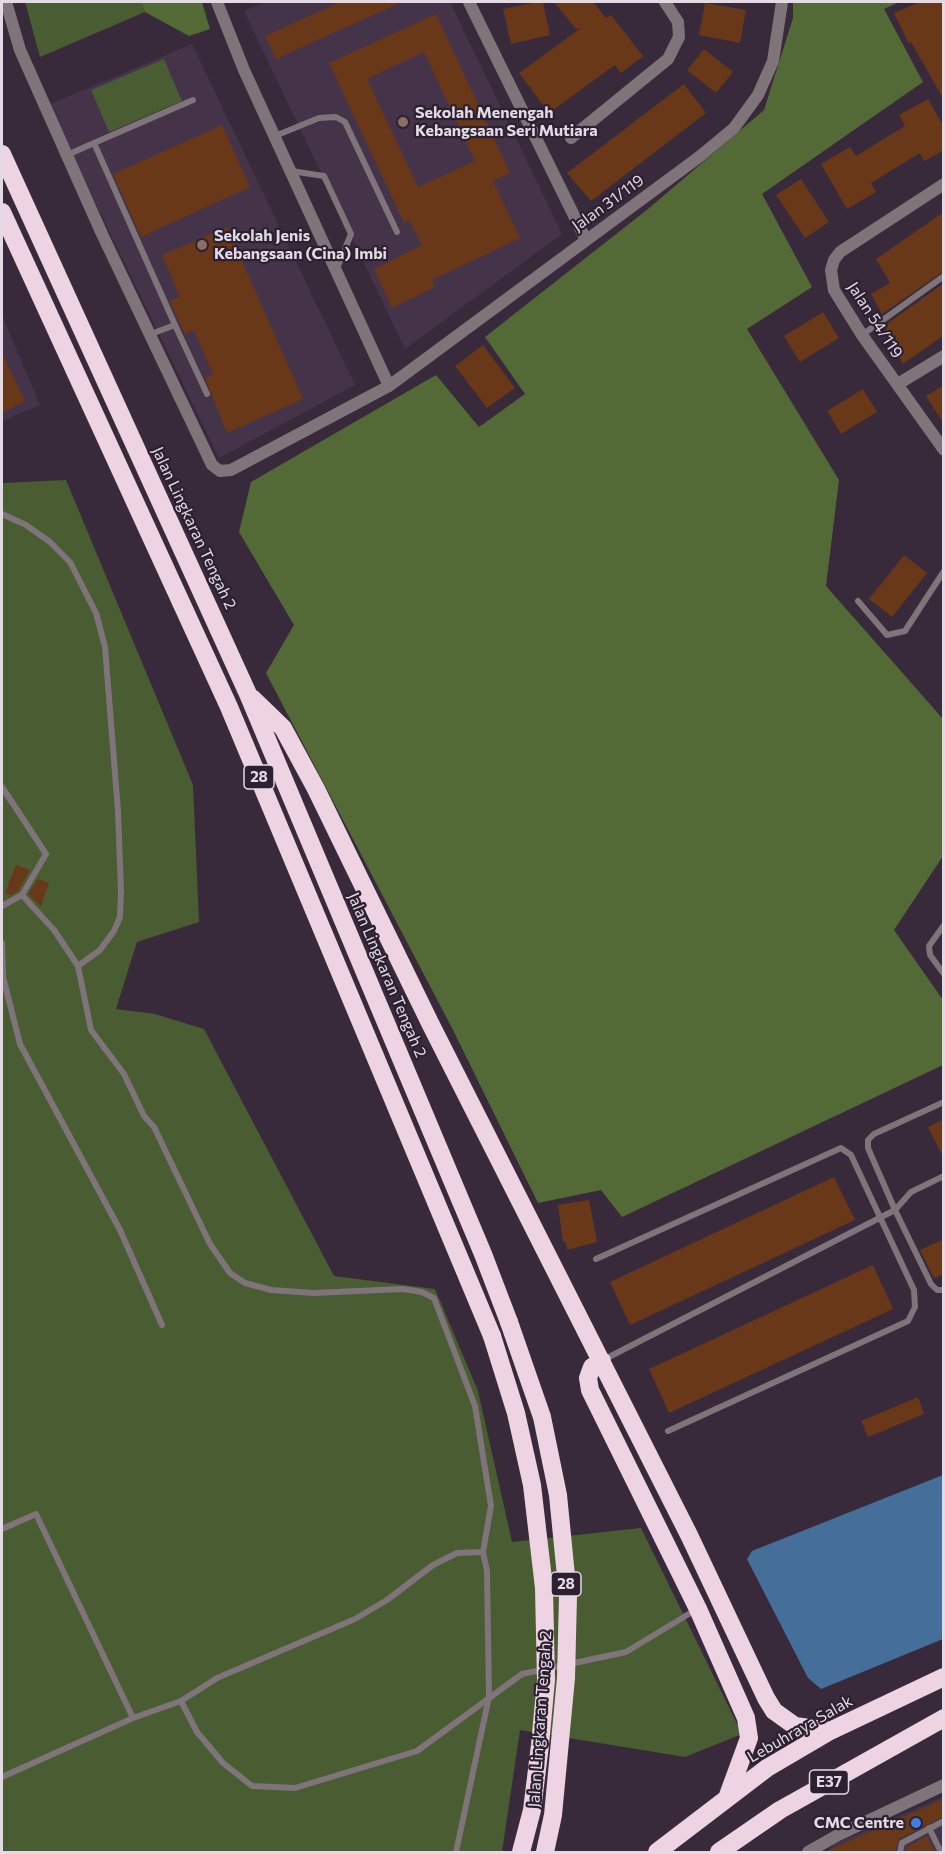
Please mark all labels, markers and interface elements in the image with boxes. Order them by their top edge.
place label: Sekolah Menengah Kebangsaan Seri Mutiara [415,103,598,141]
marker: Sekolah Menengah Kebangsaan Seri Mutiara [396,115,410,129]
street label: Jalan 31/119 [568,170,648,236]
place label: Sekolah Jenis Kebangsaan (Cina) Imbi [214,226,387,264]
marker: Sekolah Jenis Kebangsaan (Cina) Imbi [195,238,209,252]
street label: Jalan 54/119 [843,278,907,362]
street label: Jalan Lingkaran Tengah 2 [148,444,240,612]
road number: 28 [244,765,274,789]
street label: Jalan Lingkaran Tengah 2 [344,890,430,1060]
road number: 28 [551,1572,581,1596]
street label: Jalan Lingkaran Tengah 2 [524,1630,556,1808]
street label: Lebuhraya Salak [744,1691,856,1767]
road number: E37 [810,1770,848,1794]
place label: CMC Centre [814,1813,904,1833]
marker: CMC Centre [909,1816,923,1830]

